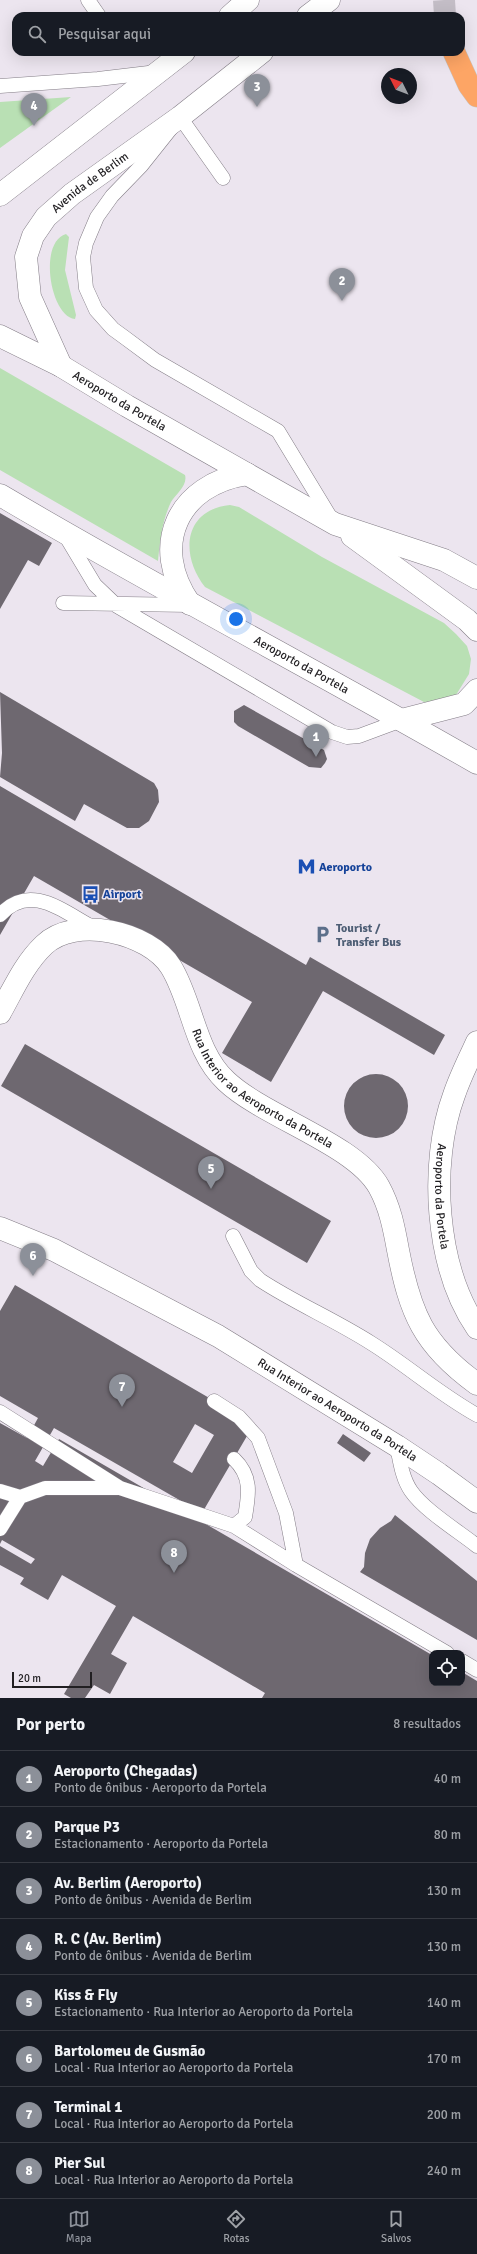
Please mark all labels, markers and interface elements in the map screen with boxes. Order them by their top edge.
search box [12,12,465,56]
icon: search [26,23,48,45]
text: Pesquisar aqui [58,25,151,43]
north arrow [381,68,417,104]
pin: 3 [244,74,270,107]
pin: 4 [21,93,47,126]
street label: Avenida de Berlim [49,149,132,217]
pin: 2 [329,268,355,301]
street label: Aeroporto da Portela [70,368,169,435]
your location [226,609,246,629]
street label: Aeroporto da Portela [251,633,351,697]
pin: 1 [303,724,329,757]
metro station icon: Aeroporto [296,857,316,877]
place label: Aeroporto [319,860,372,875]
bus stop icon: Airport [80,884,100,904]
place label: Airport [103,887,142,902]
place label: Tourist / Transfer Bus [336,921,402,950]
parking icon: Tourist / Transfer Bus [313,925,333,945]
street label: Rua Interior ao Aeroporto da Portela [188,1027,336,1152]
street label: Aeroporto da Portela [431,1142,452,1251]
pin: 5 [198,1156,224,1189]
pin: 6 [20,1243,46,1276]
street label: Rua Interior ao Aeroporto da Portela [255,1355,420,1465]
pin: 7 [109,1374,135,1407]
pin: 8 [161,1540,187,1573]
map controls [429,1650,465,1686]
button: locate [429,1650,465,1686]
scale bar [12,1670,92,1689]
text: 20 m [18,1672,41,1685]
text: Por perto [16,1714,85,1735]
text: 8 resultados [393,1716,461,1732]
text: Aeroporto (Chegadas) [54,1762,198,1780]
text: 1 [25,1771,33,1787]
text: 40 m [434,1771,461,1787]
text: Ponto de ônibus · Aeroporto da Portela [54,1780,267,1796]
text: Parque P3 [54,1818,120,1836]
text: 2 [25,1827,33,1843]
text: 80 m [434,1827,461,1843]
text: Estacionamento · Aeroporto da Portela [54,1836,268,1852]
text: Av. Berlim (Aeroporto) [54,1874,202,1892]
text: 3 [25,1883,33,1899]
text: 130 m [427,1883,461,1899]
text: Ponto de ônibus · Avenida de Berlim [54,1892,252,1908]
text: R. C (Av. Berlim) [54,1930,162,1948]
text: 4 [25,1939,33,1955]
text: 130 m [427,1939,461,1955]
text: Ponto de ônibus · Avenida de Berlim [54,1948,252,1964]
text: Kiss & Fly [54,1986,118,2004]
text: 5 [25,1995,33,2011]
text: 140 m [427,1995,461,2011]
text: Estacionamento · Rua Interior ao Aeroporto da Portela [54,2004,353,2020]
text: Bartolomeu de Gusmão [54,2042,205,2060]
text: 6 [25,2051,33,2067]
text: 170 m [427,2051,461,2067]
text: Local · Rua Interior ao Aeroporto da Portela [54,2060,293,2076]
text: Terminal 1 [54,2098,122,2116]
text: 7 [25,2107,33,2123]
text: 200 m [427,2107,461,2123]
text: Local · Rua Interior ao Aeroporto da Portela [54,2116,293,2132]
text: Pier Sul [54,2154,105,2172]
text: 8 [25,2163,33,2179]
text: 240 m [427,2163,461,2179]
text: Local · Rua Interior ao Aeroporto da Portela [54,2172,293,2188]
tab: Mapa [66,2208,92,2245]
tab: Rotas [223,2208,250,2245]
tab: Salvos [381,2208,411,2245]

